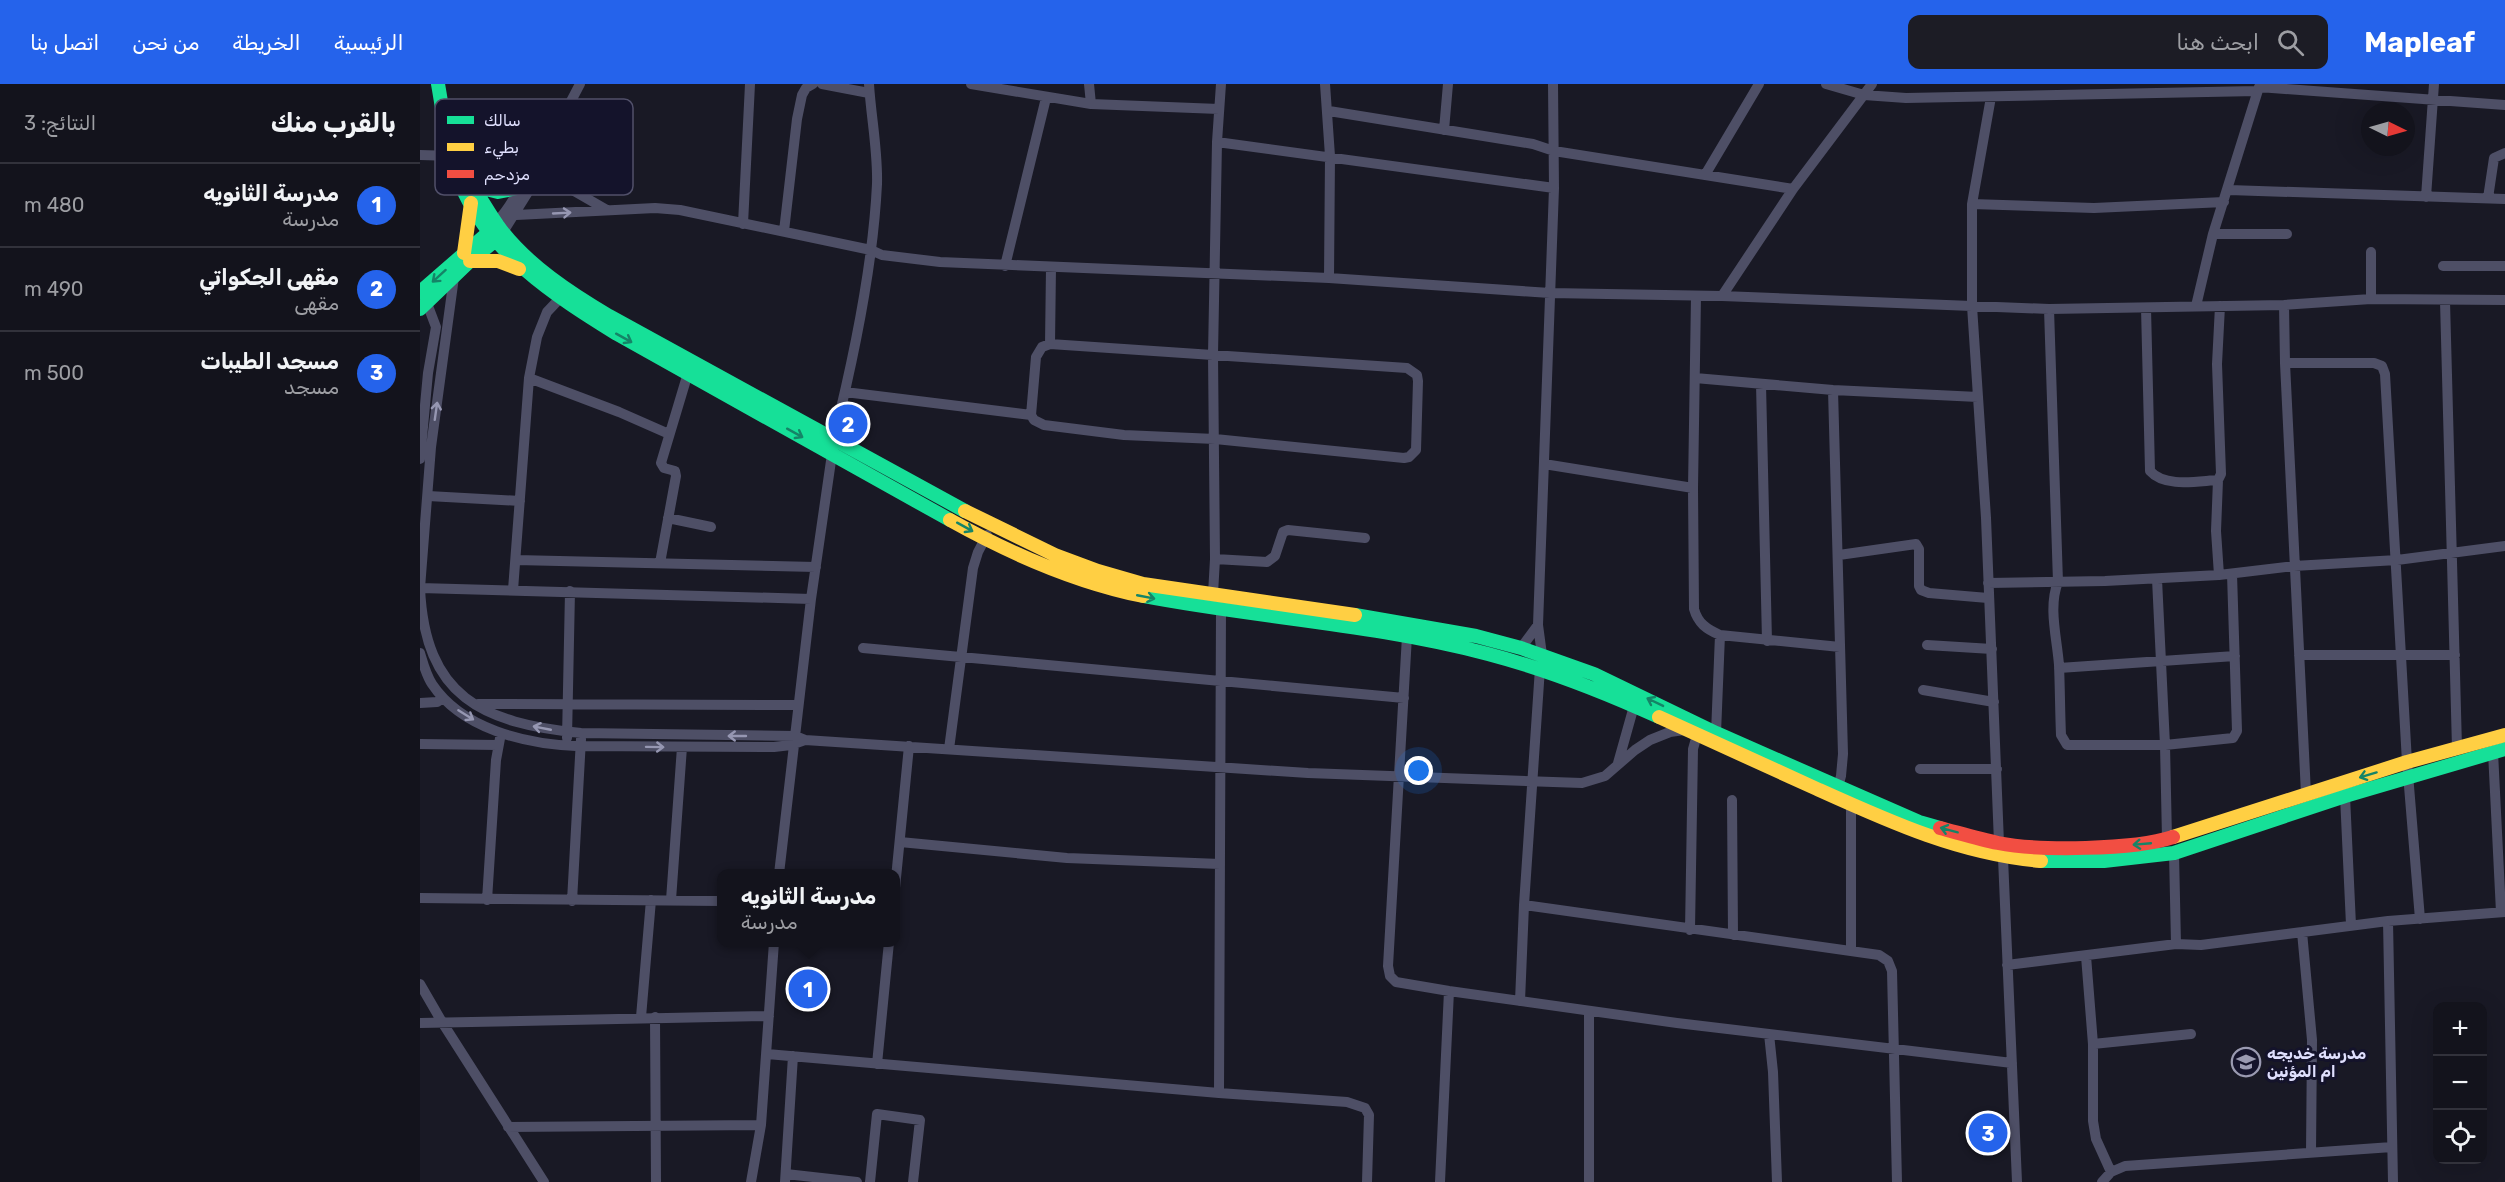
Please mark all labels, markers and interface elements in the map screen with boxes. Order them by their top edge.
search box [1908,15,2328,69]
icon: search [2274,26,2307,59]
text: Mapleaf [2364,26,2475,59]
text: ابحث هنا [2176,29,2259,56]
text: اتصل بنا [30,30,99,55]
text: من نحن [132,30,199,55]
text: الخريطة [232,30,301,55]
text: الرئيسية [334,30,404,55]
legend [435,99,633,195]
north arrow [2361,102,2415,156]
text: بالقرب منك [271,108,396,139]
text: النتائج: 3 [24,111,96,135]
text: سالك [484,111,521,130]
text: بطيء [484,138,519,160]
text: مزدحم [484,165,530,185]
text: مدرسة الثانويه [203,180,339,207]
text: 480 m [24,193,85,217]
text: 1 [372,193,381,217]
text: مدرسة [282,207,339,231]
one-way arrow [551,207,571,218]
text: مقهى الجكواتي [199,264,339,291]
one-way arrow [432,269,447,283]
text: 490 m [24,277,84,301]
text: 2 [370,277,383,301]
text: مقهى [294,291,339,315]
one-way arrow [615,332,632,344]
text: مسجد الطيبات [201,348,339,375]
text: 500 m [24,361,84,385]
text: 3 [370,361,383,385]
text: مسجد [284,375,339,399]
one-way arrow [430,402,441,422]
pin: 2 [828,402,868,446]
one-way arrow [785,428,803,439]
one-way arrow [956,522,973,534]
one-way arrow [1136,592,1155,603]
one-way arrow [1646,696,1664,708]
one-way arrow [457,710,474,722]
one-way arrow [533,722,552,733]
one-way arrow [727,730,747,742]
one-way arrow [645,741,665,753]
your location [1404,756,1433,785]
one-way arrow [2359,770,2378,781]
one-way arrow [1940,824,1959,835]
one-way arrow [2132,839,2152,850]
popup [717,869,900,947]
text: مدرسة الثانويه [741,883,876,910]
text: مدرسة [741,910,797,934]
pin: 1 [788,966,828,1012]
map controls [2433,1002,2487,1164]
button: + [2433,1002,2487,1056]
place label: مدرسة خديجه ام المؤنين [2267,1044,2366,1082]
school or university icon: مدرسة خديجه ام المؤنين [2230,1046,2262,1078]
button: − [2433,1056,2487,1110]
pin: 3 [1968,1110,2008,1156]
button: locate [2433,1110,2487,1164]

